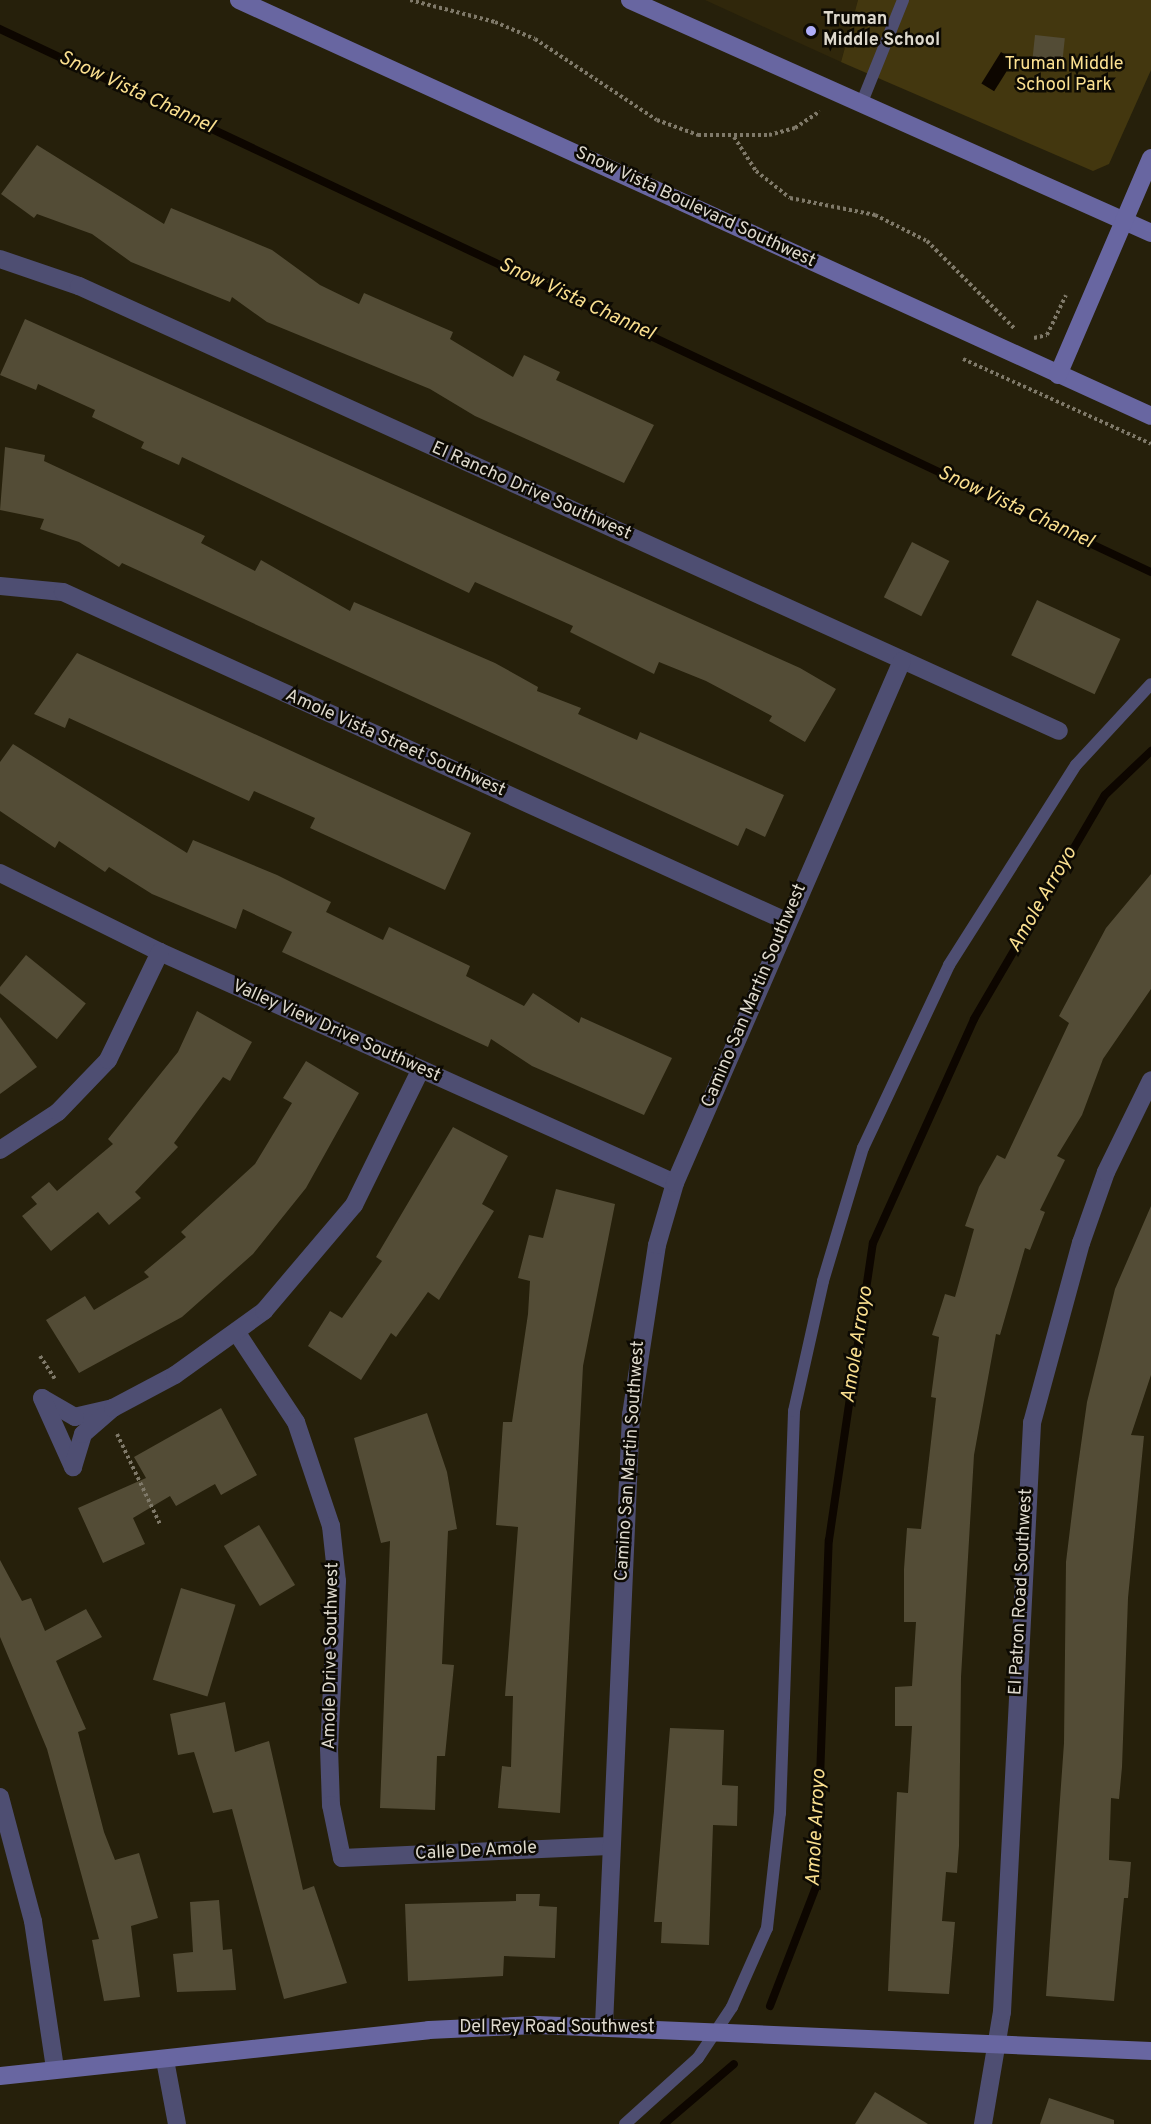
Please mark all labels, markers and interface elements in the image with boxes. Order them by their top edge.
place label: Truman Middle School [823,10,940,52]
marker: Truman Middle School [804,24,818,38]
water label: Snow Vista Channel [54,46,218,140]
park label: Truman Middle School Park [1004,55,1124,98]
street label: Snow Vista Boulevard Southwest [571,143,819,273]
water label: Snow Vista Channel [494,253,658,347]
street label: El Rancho Drive Southwest [428,438,634,546]
water label: Snow Vista Channel [933,461,1097,555]
street label: Amole Vista Street Southwest [281,685,509,803]
water label: Amole Arroyo [1003,843,1083,957]
street label: Camino San Martin Southwest [698,881,812,1111]
street label: Valley View Drive Southwest [228,976,444,1088]
water label: Amole Arroyo [837,1285,879,1405]
street label: Camino San Martin Southwest [612,1340,650,1582]
street label: El Patron Road Southwest [1006,1488,1038,1696]
street label: Amole Drive Southwest [320,1562,344,1750]
water label: Amole Arroyo [802,1768,832,1888]
street label: Calle De Amole [414,1838,538,1866]
street label: Del Rey Road Southwest [459,2017,655,2039]

